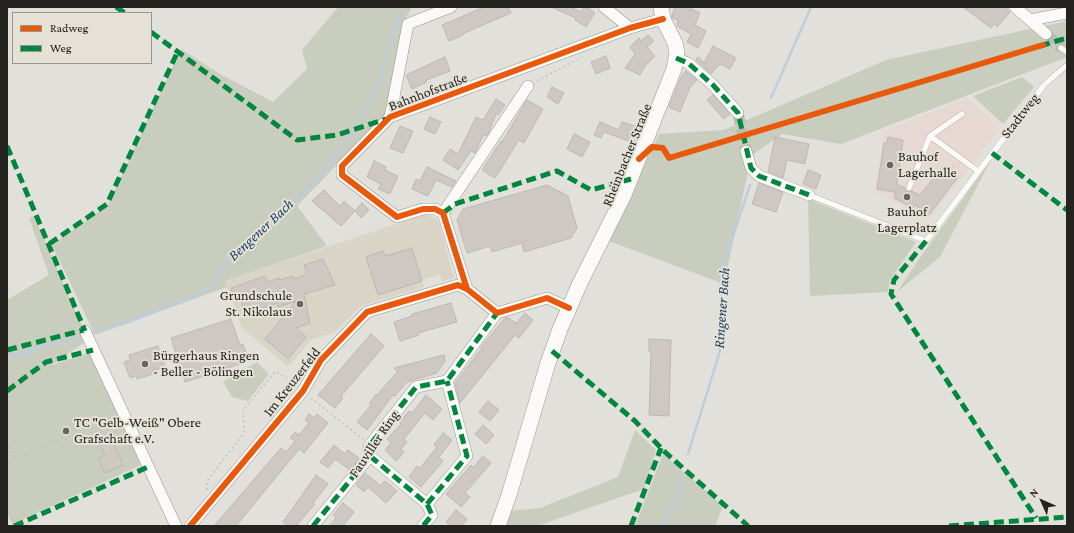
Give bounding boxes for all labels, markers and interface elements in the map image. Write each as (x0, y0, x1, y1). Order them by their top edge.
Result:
legend (12, 12, 152, 64)
text: Radweg (50, 21, 88, 35)
text: Weg (50, 41, 72, 55)
street label: Bahnhofstraße (386, 69, 470, 115)
street label: Stadtweg (997, 90, 1043, 142)
street label: Rheinbacher Straße (599, 101, 655, 209)
place label: Bauhof Lagerhalle (898, 149, 957, 182)
marker: Bauhof Lagerhalle (885, 160, 895, 170)
marker: Bauhof Lagerplatz (902, 192, 912, 202)
water label: Bengener Bach (225, 195, 297, 265)
place label: Bauhof Lagerplatz (877, 204, 937, 236)
water label: Ringener Bach (710, 267, 734, 349)
place label: Grundschule St. Nikolaus (220, 288, 292, 320)
marker: Grundschule St. Nikolaus (295, 299, 305, 309)
street label: Im Kreuzerfeld (260, 344, 324, 420)
place label: Bürgerhaus Ringen - Beller - Bölingen (153, 348, 259, 380)
marker: Bürgerhaus Ringen - Beller - Bölingen (140, 359, 150, 369)
street label: Fauviller Ring (345, 407, 403, 481)
place label: TC "Gelb-Weiß" Obere Grafschaft e.V. (74, 415, 201, 448)
marker: TC "Gelb-Weiß" Obere Grafschaft e.V. (61, 426, 71, 436)
north arrow (1022, 481, 1062, 521)
text: N (1027, 486, 1040, 499)

